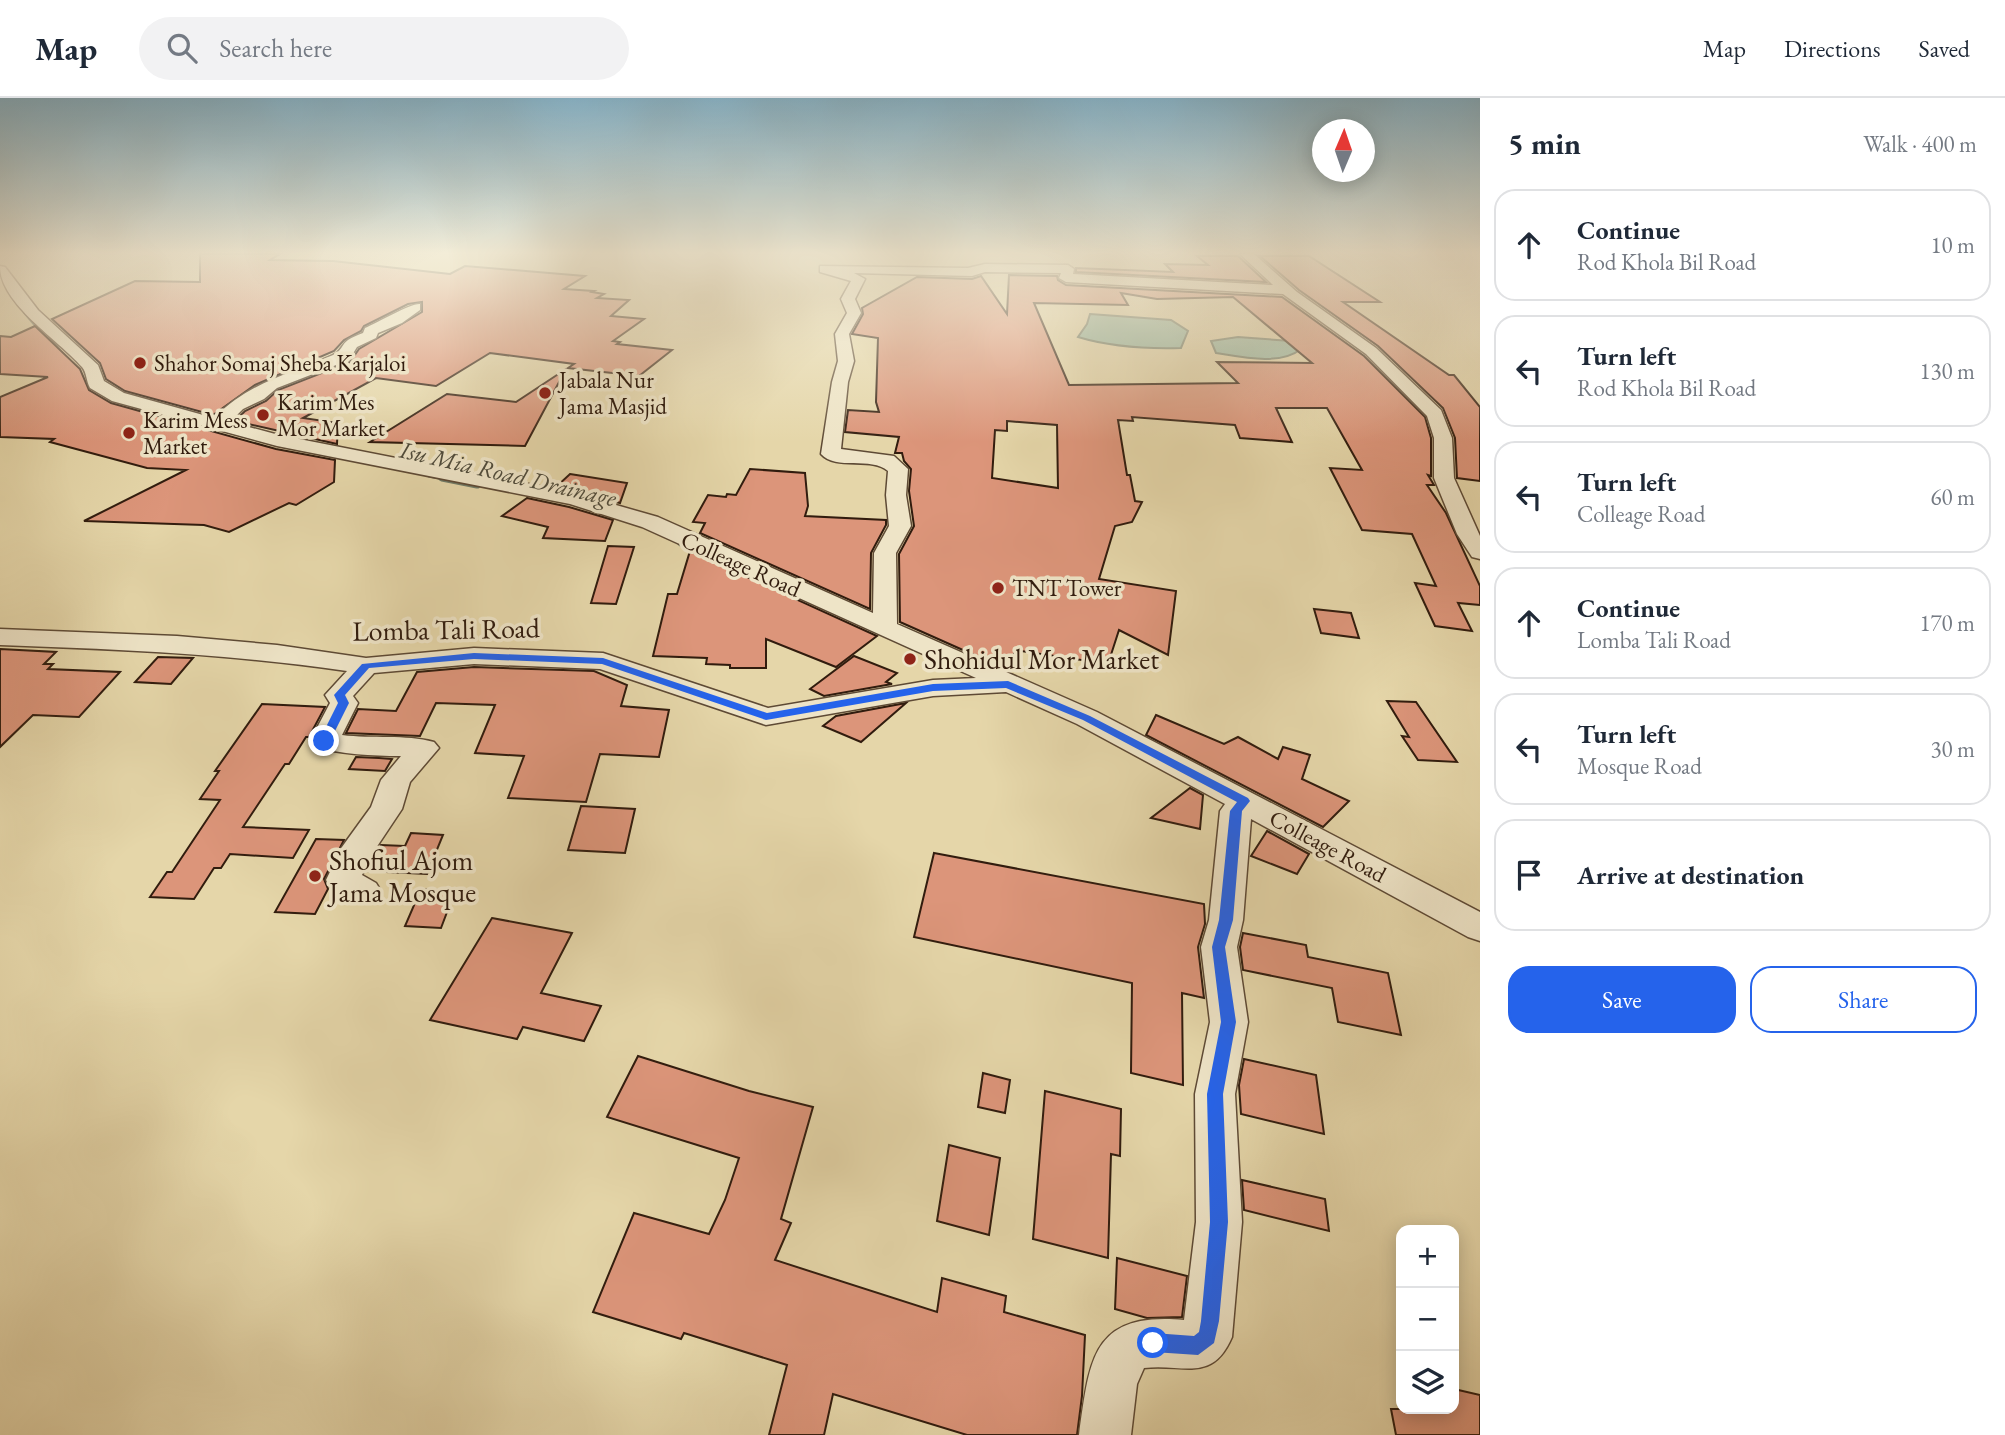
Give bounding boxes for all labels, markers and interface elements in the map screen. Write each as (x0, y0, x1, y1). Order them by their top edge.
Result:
search box (139, 17, 629, 80)
text: Map (35, 27, 97, 70)
icon: search (163, 29, 201, 67)
text: Search here (219, 31, 332, 65)
text: Map (1703, 33, 1746, 64)
text: Directions (1784, 33, 1881, 64)
text: Saved (1919, 33, 1970, 64)
north arrow (1312, 119, 1375, 182)
text: 5 min (1508, 124, 1581, 163)
text: Walk · 400 m (1863, 129, 1977, 159)
text: Continue (1577, 213, 1680, 247)
icon: ahead (1510, 226, 1548, 264)
text: 10 m (1930, 230, 1975, 260)
text: Rod Khola Bil Road (1577, 247, 1756, 277)
text: Turn left (1577, 339, 1676, 373)
place label: Shahor Somaj Sheba Karjaloi (154, 348, 406, 378)
icon: left (1510, 352, 1548, 390)
marker: Shahor Somaj Sheba Karjaloi (132, 355, 148, 371)
text: 130 m (1919, 356, 1975, 386)
place label: Jabala Nur Jama Masjid (557, 365, 667, 421)
text: Rod Khola Bil Road (1577, 373, 1756, 403)
marker: Jabala Nur Jama Masjid (537, 385, 553, 401)
place label: Karim Mes Mor Market (277, 387, 386, 443)
place label: Karim Mess Market (143, 405, 248, 461)
marker: Karim Mes Mor Market (255, 407, 271, 423)
marker: Karim Mess Market (121, 425, 137, 441)
water label: Isu Mia Road Drainage (396, 433, 620, 514)
text: Turn left (1577, 465, 1676, 499)
icon: left (1510, 478, 1548, 516)
text: 60 m (1930, 482, 1975, 512)
text: Colleage Road (1577, 499, 1705, 529)
street label: Colleage Road (676, 524, 806, 604)
place label: TNT Tower (1012, 573, 1122, 603)
marker: TNT Tower (990, 580, 1006, 596)
text: Continue (1577, 591, 1680, 625)
icon: ahead (1510, 604, 1548, 642)
text: 170 m (1919, 608, 1975, 638)
street label: Lomba Tali Road (352, 609, 541, 649)
text: Lomba Tali Road (1577, 625, 1731, 655)
place label: Shohidul Mor Market (924, 641, 1159, 677)
marker: Shohidul Mor Market (902, 651, 918, 667)
text: Turn left (1577, 717, 1676, 751)
route end (308, 725, 339, 756)
icon: left (1510, 730, 1548, 768)
text: 30 m (1930, 734, 1975, 764)
text: Mosque Road (1577, 751, 1702, 781)
street label: Colleage Road (1264, 803, 1392, 890)
place label: Shofiul Ajom Jama Mosque (327, 842, 476, 910)
icon: arrive (1510, 856, 1548, 894)
text: Arrive at destination (1577, 858, 1804, 892)
marker: Shofiul Ajom Jama Mosque (307, 868, 323, 884)
button: Save (1508, 966, 1736, 1033)
button: Share (1750, 966, 1977, 1033)
map controls (1396, 1225, 1459, 1414)
button: + (1396, 1225, 1459, 1288)
button: − (1396, 1288, 1459, 1351)
route start (1137, 1327, 1168, 1358)
button: layers (1396, 1351, 1459, 1414)

